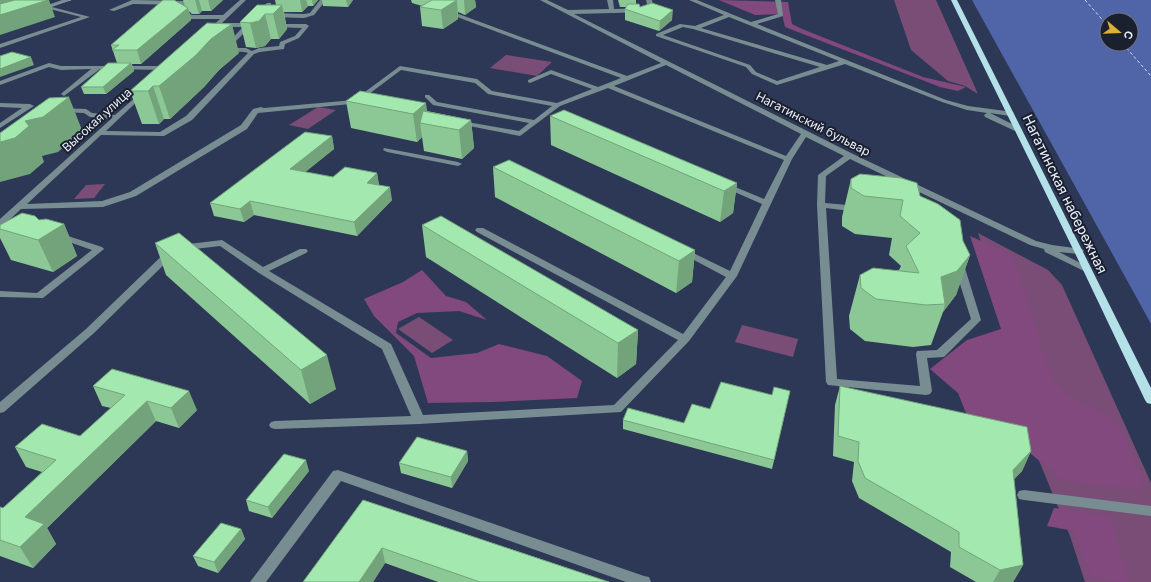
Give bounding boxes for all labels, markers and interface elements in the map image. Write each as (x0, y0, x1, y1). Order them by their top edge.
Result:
north arrow (1099, 12, 1139, 52)
text: С (1121, 29, 1136, 41)
street label: Высокая улица (59, 85, 134, 155)
street label: Нагатинский бульвар (754, 88, 873, 159)
street label: Нагатинская набережная (1019, 111, 1111, 276)

